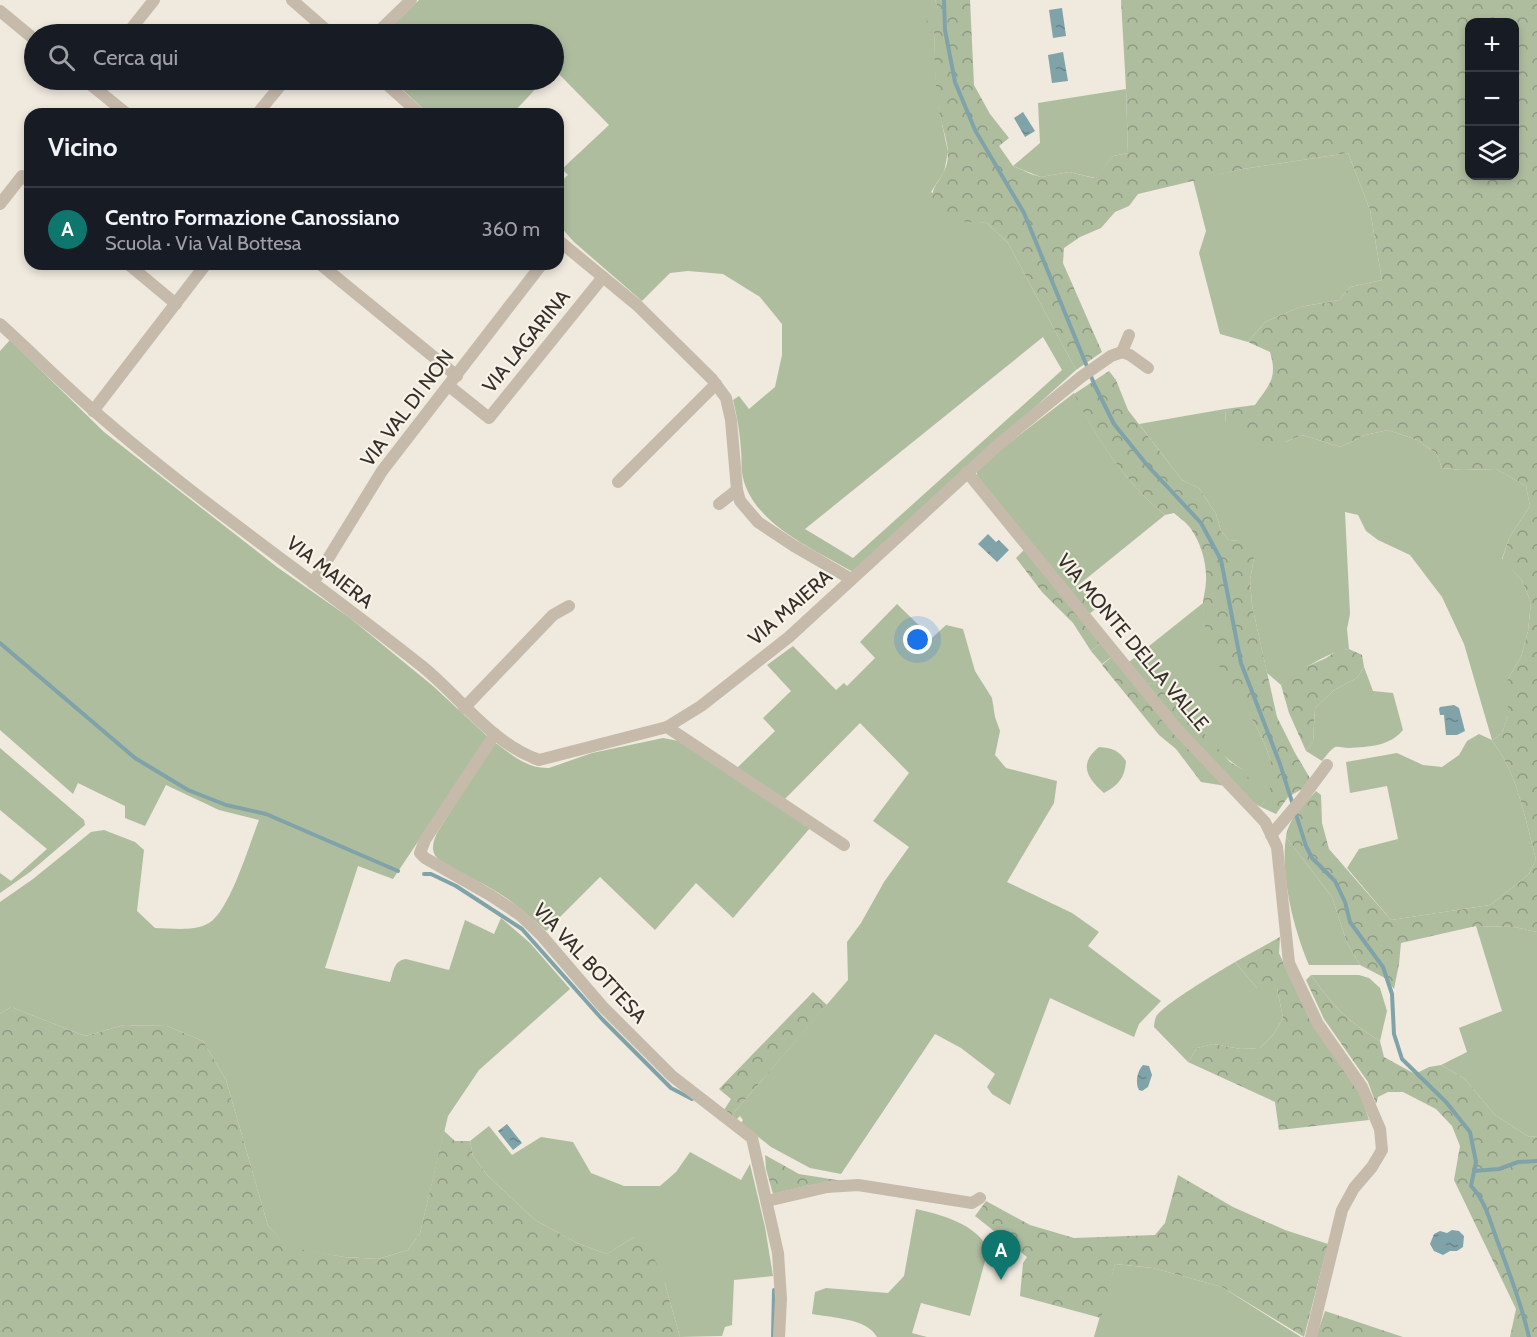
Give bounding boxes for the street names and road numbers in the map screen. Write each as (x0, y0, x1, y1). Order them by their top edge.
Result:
street label: VIA LAGARINA (477, 284, 575, 397)
street label: VIA VAL DI NON (355, 345, 459, 471)
street label: VIA MAIERA (282, 531, 379, 614)
street label: VIA MONTE DELLA VALLE (1052, 549, 1214, 735)
street label: VIA MAIERA (743, 564, 837, 650)
street label: VIA VAL BOTTESA (528, 898, 652, 1029)

